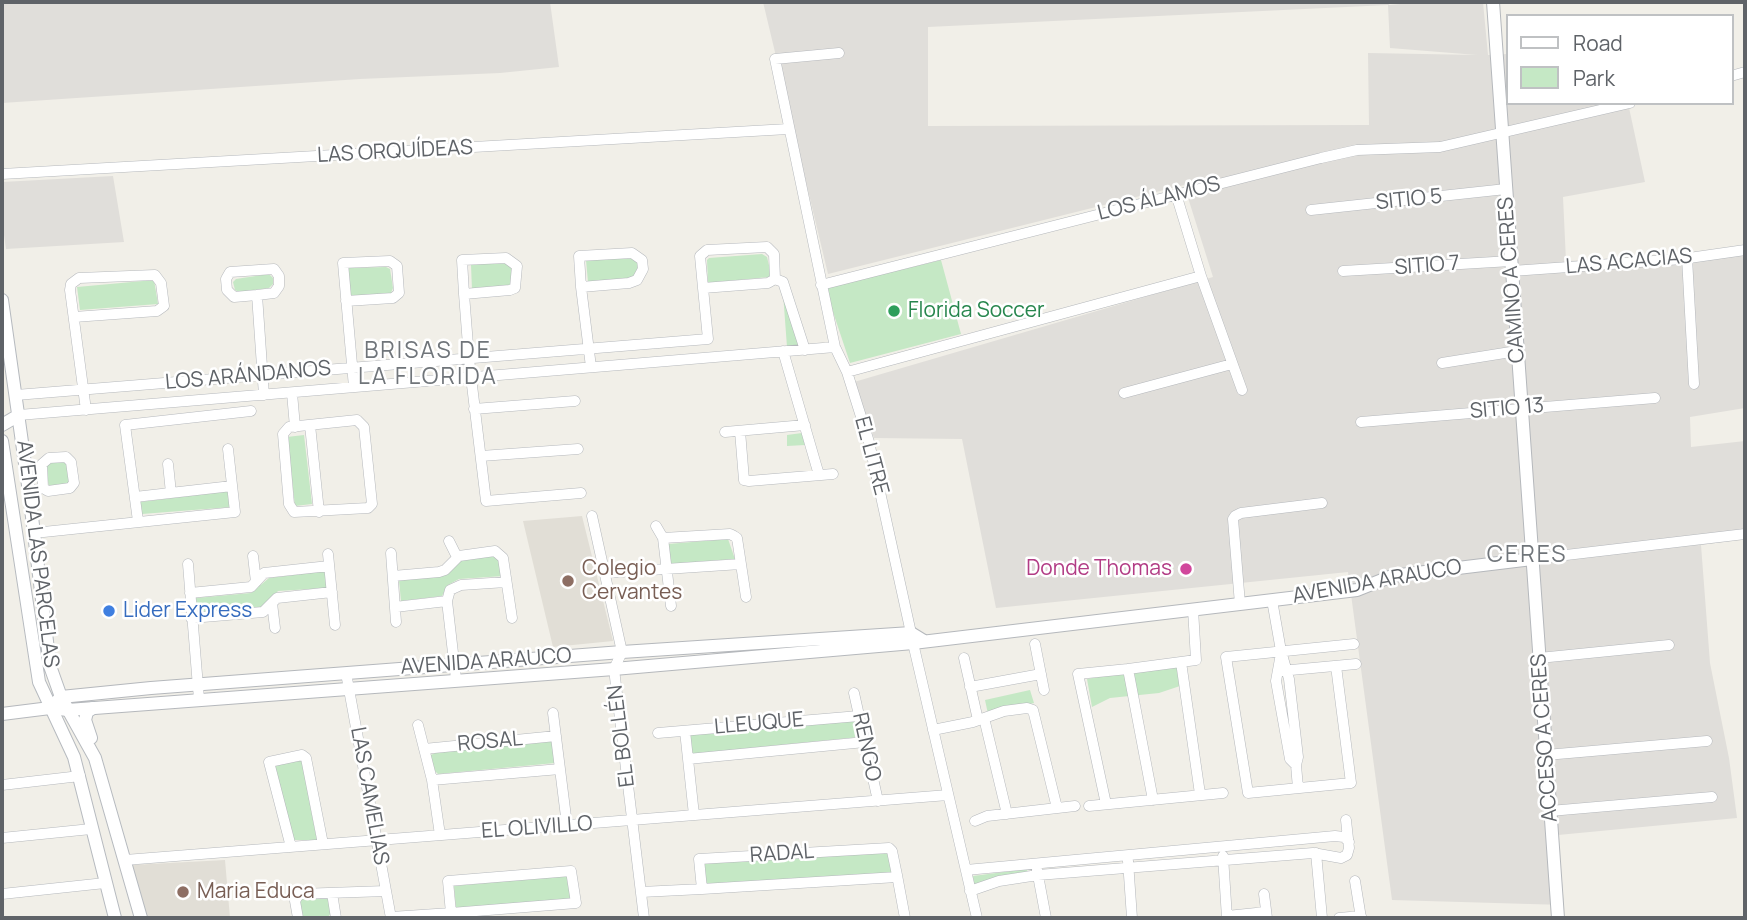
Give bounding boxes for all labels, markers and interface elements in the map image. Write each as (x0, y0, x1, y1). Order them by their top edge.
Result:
legend (1506, 14, 1733, 105)
text: Road (1573, 29, 1623, 57)
text: Park (1573, 64, 1615, 92)
street label: LAS ORQUÍDEAS (316, 135, 474, 169)
street label: LOS ÁLAMOS (1095, 172, 1223, 226)
street label: SITIO 5 (1374, 184, 1444, 216)
street label: CAMINO A CERES (1494, 196, 1530, 364)
street label: LAS ACACIAS (1565, 244, 1693, 280)
street label: SITIO 7 (1394, 251, 1460, 281)
place label: Florida Soccer (908, 298, 1045, 324)
marker: Florida Soccer (886, 303, 902, 319)
district label: BRISAS DE LA FLORIDA (359, 338, 497, 392)
street label: LOS ARÁNDANOS (164, 356, 332, 396)
street label: SITIO 13 (1469, 393, 1545, 425)
street label: EL LITRE (848, 414, 894, 498)
street label: AVENIDA LAS PARCELAS (11, 439, 63, 669)
district label: CERES (1487, 542, 1567, 570)
street label: AVENIDA ARAUCO (1290, 555, 1464, 609)
place label: Colegio Cervantes (582, 556, 682, 606)
place label: Donde Thomas (1026, 556, 1172, 582)
marker: Donde Thomas (1178, 561, 1194, 577)
marker: Colegio Cervantes (560, 573, 576, 589)
place label: Lider Express (123, 598, 252, 624)
marker: Lider Express (101, 603, 117, 619)
street label: AVENIDA ARAUCO (400, 643, 572, 681)
street label: ACCESO A CERES (1527, 653, 1563, 823)
street label: EL BOLLÉN (603, 683, 641, 789)
street label: LLEUQUE (713, 708, 805, 740)
street label: RENGO (846, 710, 886, 784)
street label: LAS CAMELIAS (344, 725, 394, 867)
street label: ROSAL (456, 727, 524, 757)
street label: EL OLIVILLO (481, 812, 593, 844)
street label: RADAL (749, 839, 815, 869)
place label: Maria Educa (197, 879, 315, 905)
marker: Maria Educa (175, 884, 191, 900)

